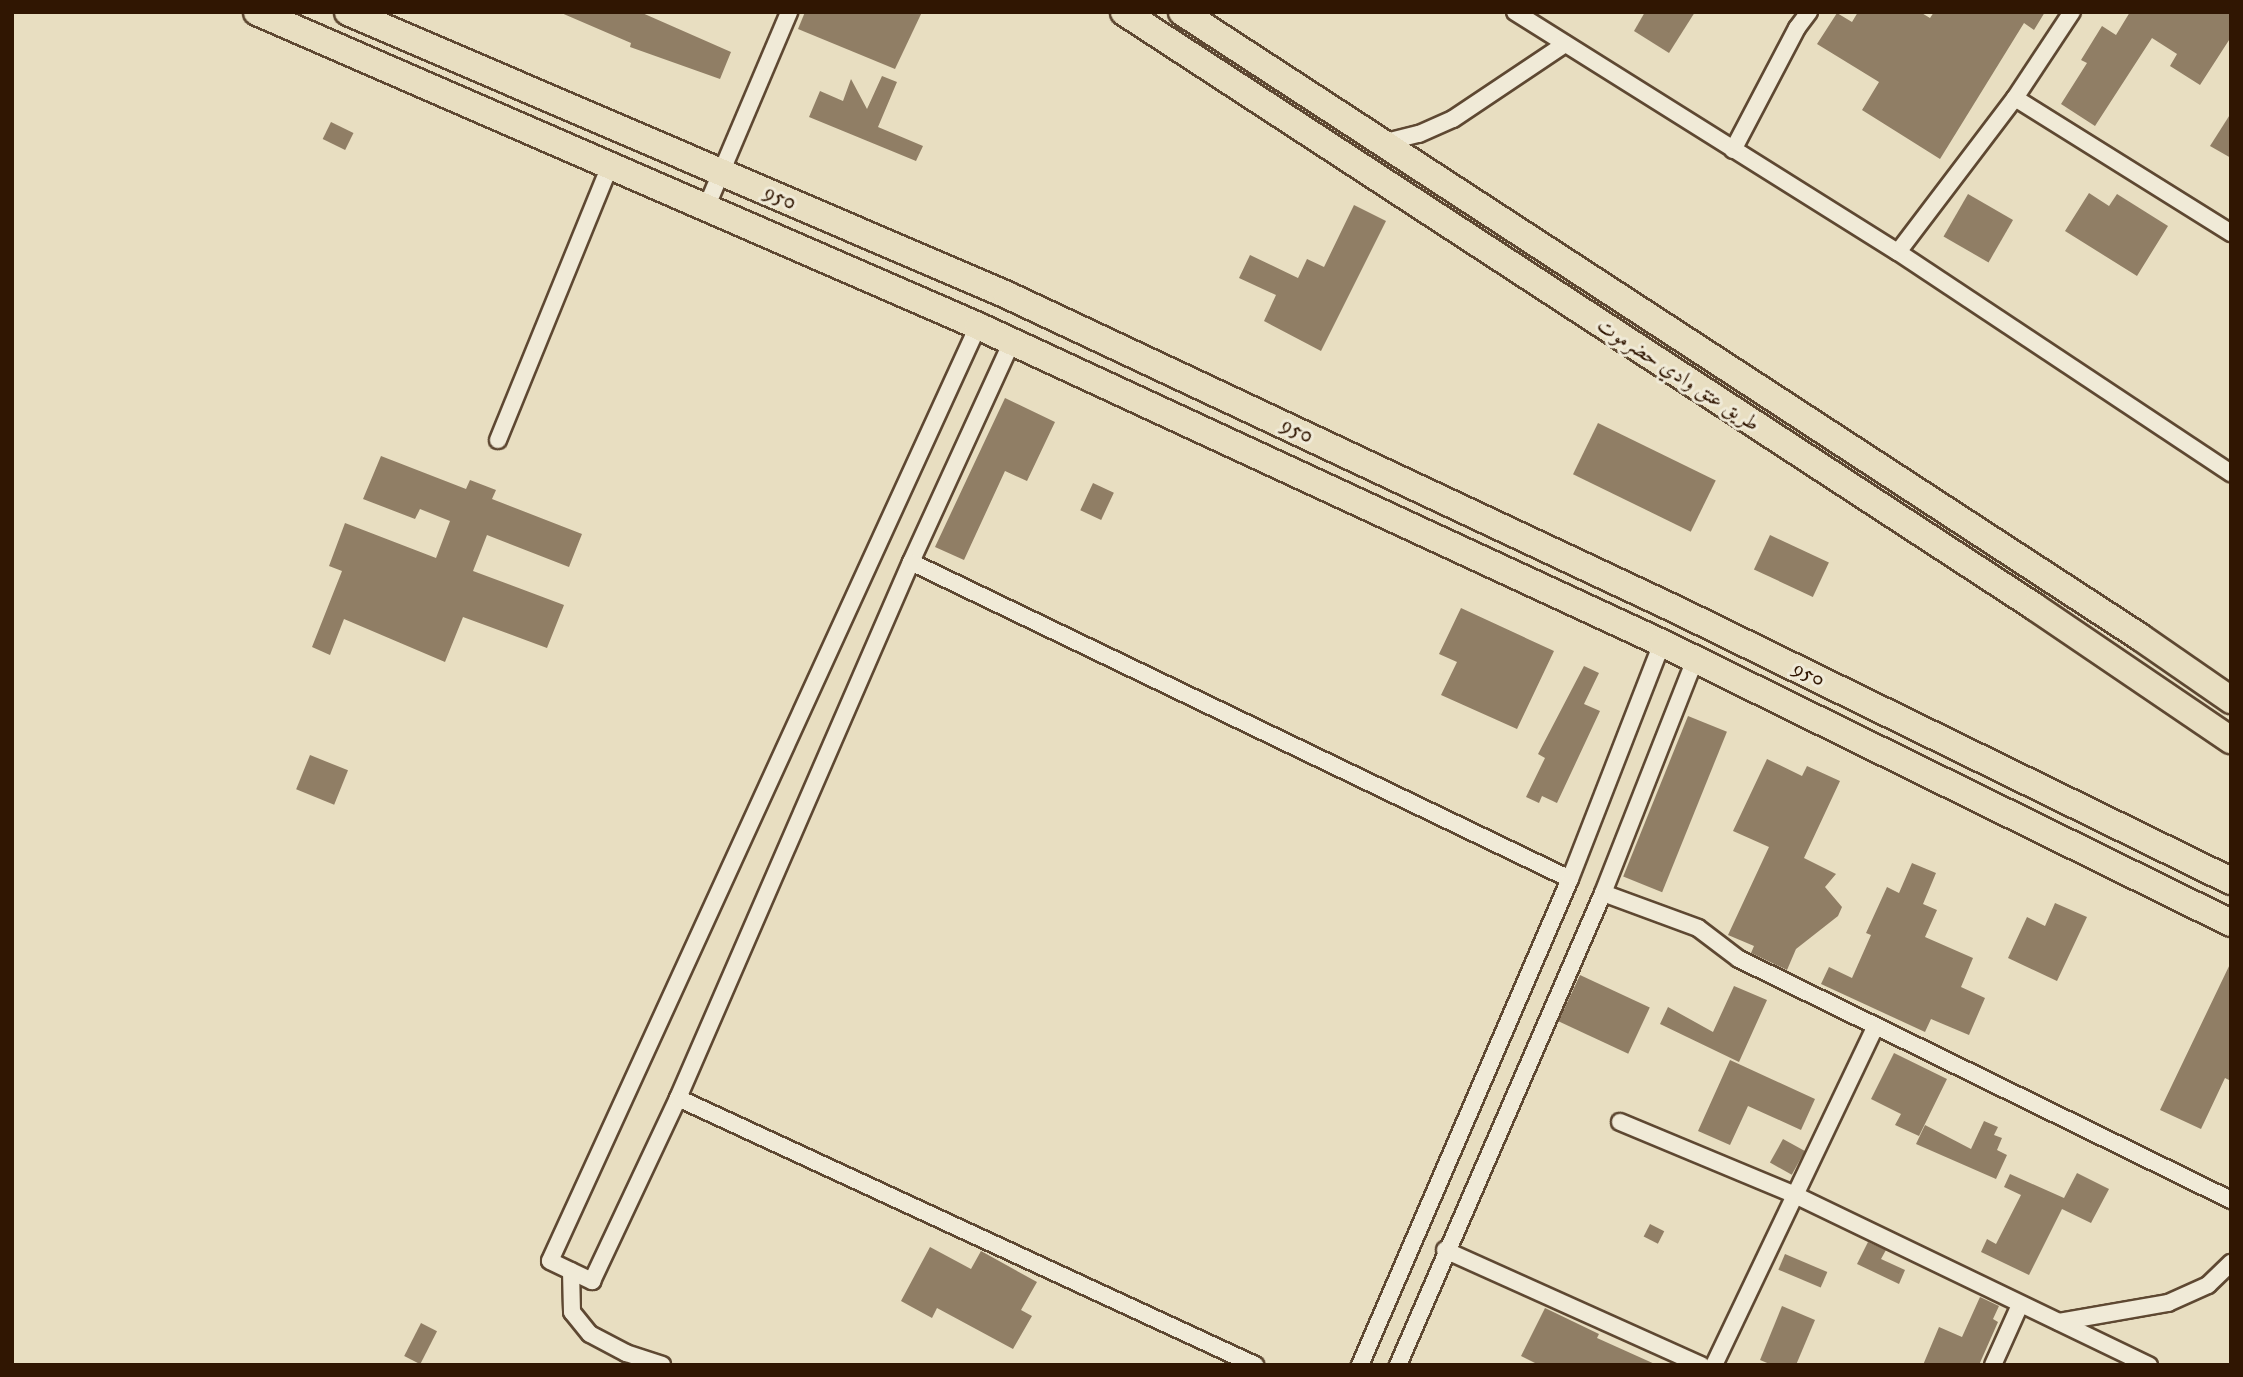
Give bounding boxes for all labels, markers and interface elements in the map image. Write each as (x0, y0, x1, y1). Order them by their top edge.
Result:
street label: 950 (760, 180, 800, 216)
street label: طريق عتق وادي حضرموت (1592, 313, 1764, 437)
street label: 950 (1277, 413, 1317, 449)
street label: 950 (1789, 656, 1829, 692)

